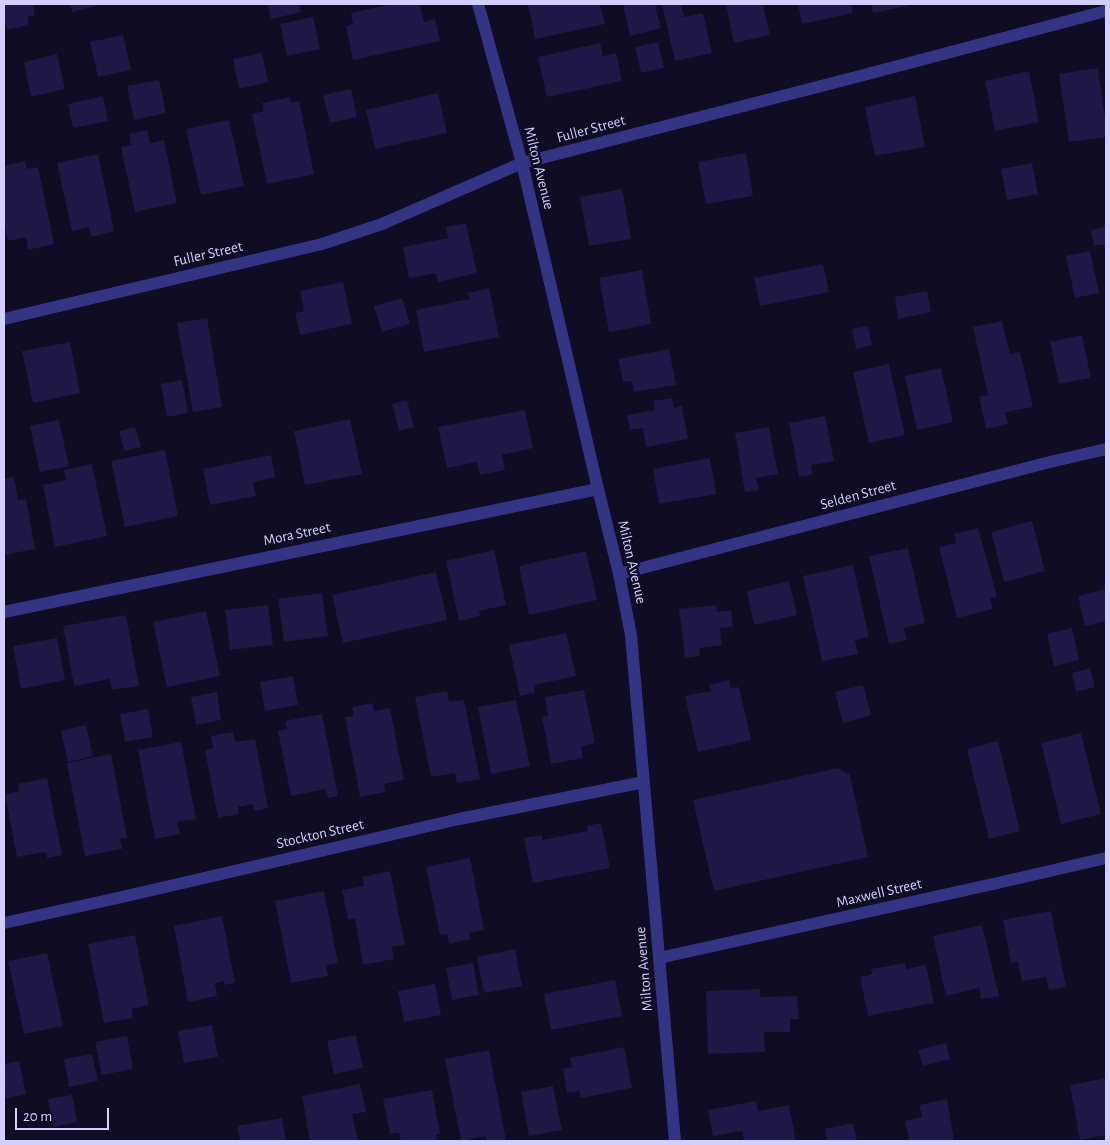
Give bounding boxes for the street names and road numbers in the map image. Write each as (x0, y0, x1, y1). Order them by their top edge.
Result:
street label: Fuller Street (555, 111, 627, 147)
street label: Milton Avenue (520, 125, 558, 211)
street label: Fuller Street (172, 237, 244, 271)
street label: Selden Street (818, 476, 898, 514)
street label: Mora Street (262, 518, 332, 550)
street label: Milton Avenue (614, 519, 650, 605)
street label: Stockton Street (275, 815, 365, 853)
street label: Maxwell Street (835, 874, 923, 912)
street label: Milton Avenue (631, 926, 657, 1012)

